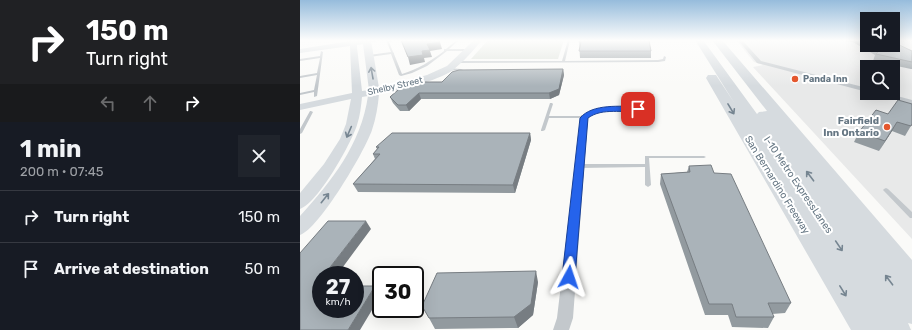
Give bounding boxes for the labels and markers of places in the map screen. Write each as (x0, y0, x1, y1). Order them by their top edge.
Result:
marker: Panda Inn (790, 74, 800, 84)
place label: Panda Inn (803, 74, 848, 84)
pin (621, 92, 655, 126)
place label: Fairfield Inn Ontario (823, 115, 879, 139)
marker: Fairfield Inn Ontario (882, 122, 892, 132)

